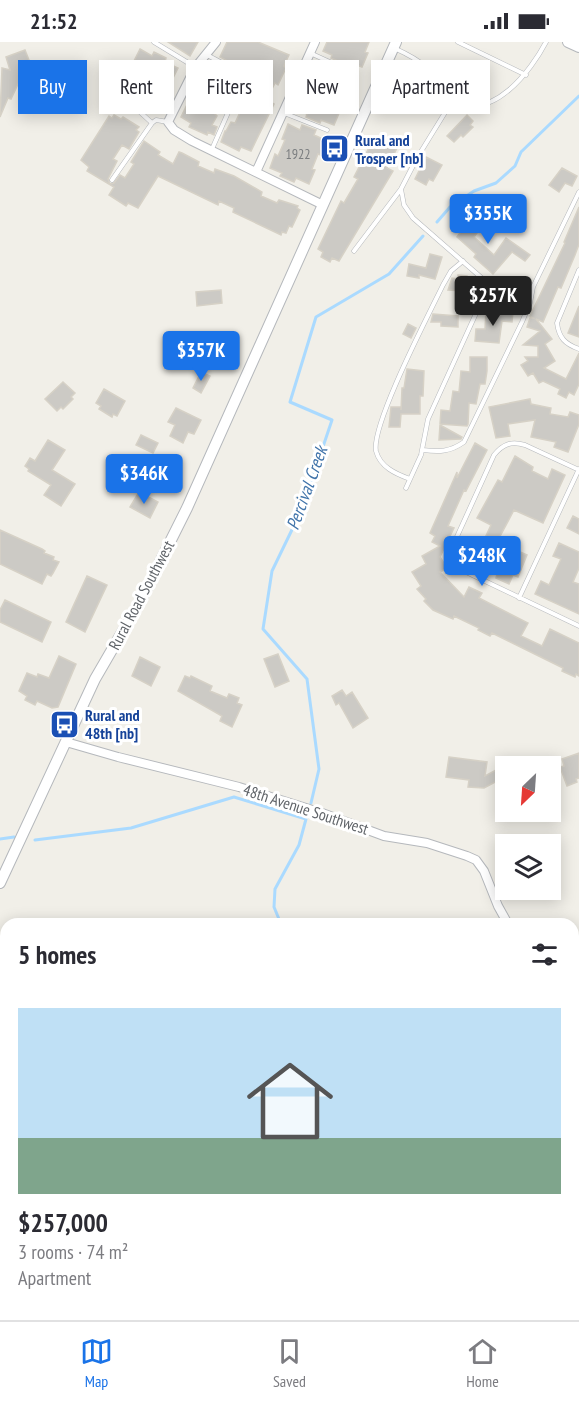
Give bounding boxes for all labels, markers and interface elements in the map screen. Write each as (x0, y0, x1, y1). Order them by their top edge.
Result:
text: 21:52 (30, 7, 78, 35)
chip: Buy (18, 60, 87, 114)
chip: Rent (99, 60, 174, 114)
chip: Filters (186, 60, 273, 114)
chip: New (285, 60, 359, 114)
chip: Apartment (371, 60, 490, 114)
place label: Rural and Trosper [nb] (355, 130, 423, 168)
bus stop icon: Rural and Trosper [nb] (318, 133, 350, 165)
house number: 1922 (285, 145, 311, 163)
pin: $355K (446, 194, 530, 245)
text: $355K (464, 200, 512, 226)
pin: $257K (451, 276, 535, 327)
text: $257K (469, 282, 517, 308)
pin: $357K (159, 331, 243, 382)
text: $357K (177, 337, 225, 363)
water label: Percival Creek (281, 441, 333, 533)
pin: $346K (102, 454, 186, 505)
text: $346K (120, 460, 168, 486)
street label: Rural Road Southwest (104, 536, 179, 653)
pin: $248K (440, 536, 524, 587)
text: $248K (458, 542, 506, 568)
place label: Rural and 48th [nb] (85, 705, 140, 743)
bus stop icon: Rural and 48th [nb] (48, 708, 80, 740)
north arrow (495, 756, 561, 822)
map controls (495, 756, 561, 900)
street label: 48th Avenue Southwest (241, 779, 372, 839)
button: layers (495, 834, 561, 900)
text: 5 homes (18, 938, 96, 971)
icon: filters (528, 938, 561, 971)
icon: home (236, 1047, 344, 1155)
text: $257,000 (18, 1206, 108, 1239)
text: 3 rooms · 74 m² (18, 1239, 128, 1265)
text: Apartment (18, 1265, 91, 1291)
tab: Map (80, 1335, 113, 1391)
tab: Saved (273, 1335, 306, 1391)
tab: Home (466, 1335, 499, 1391)

